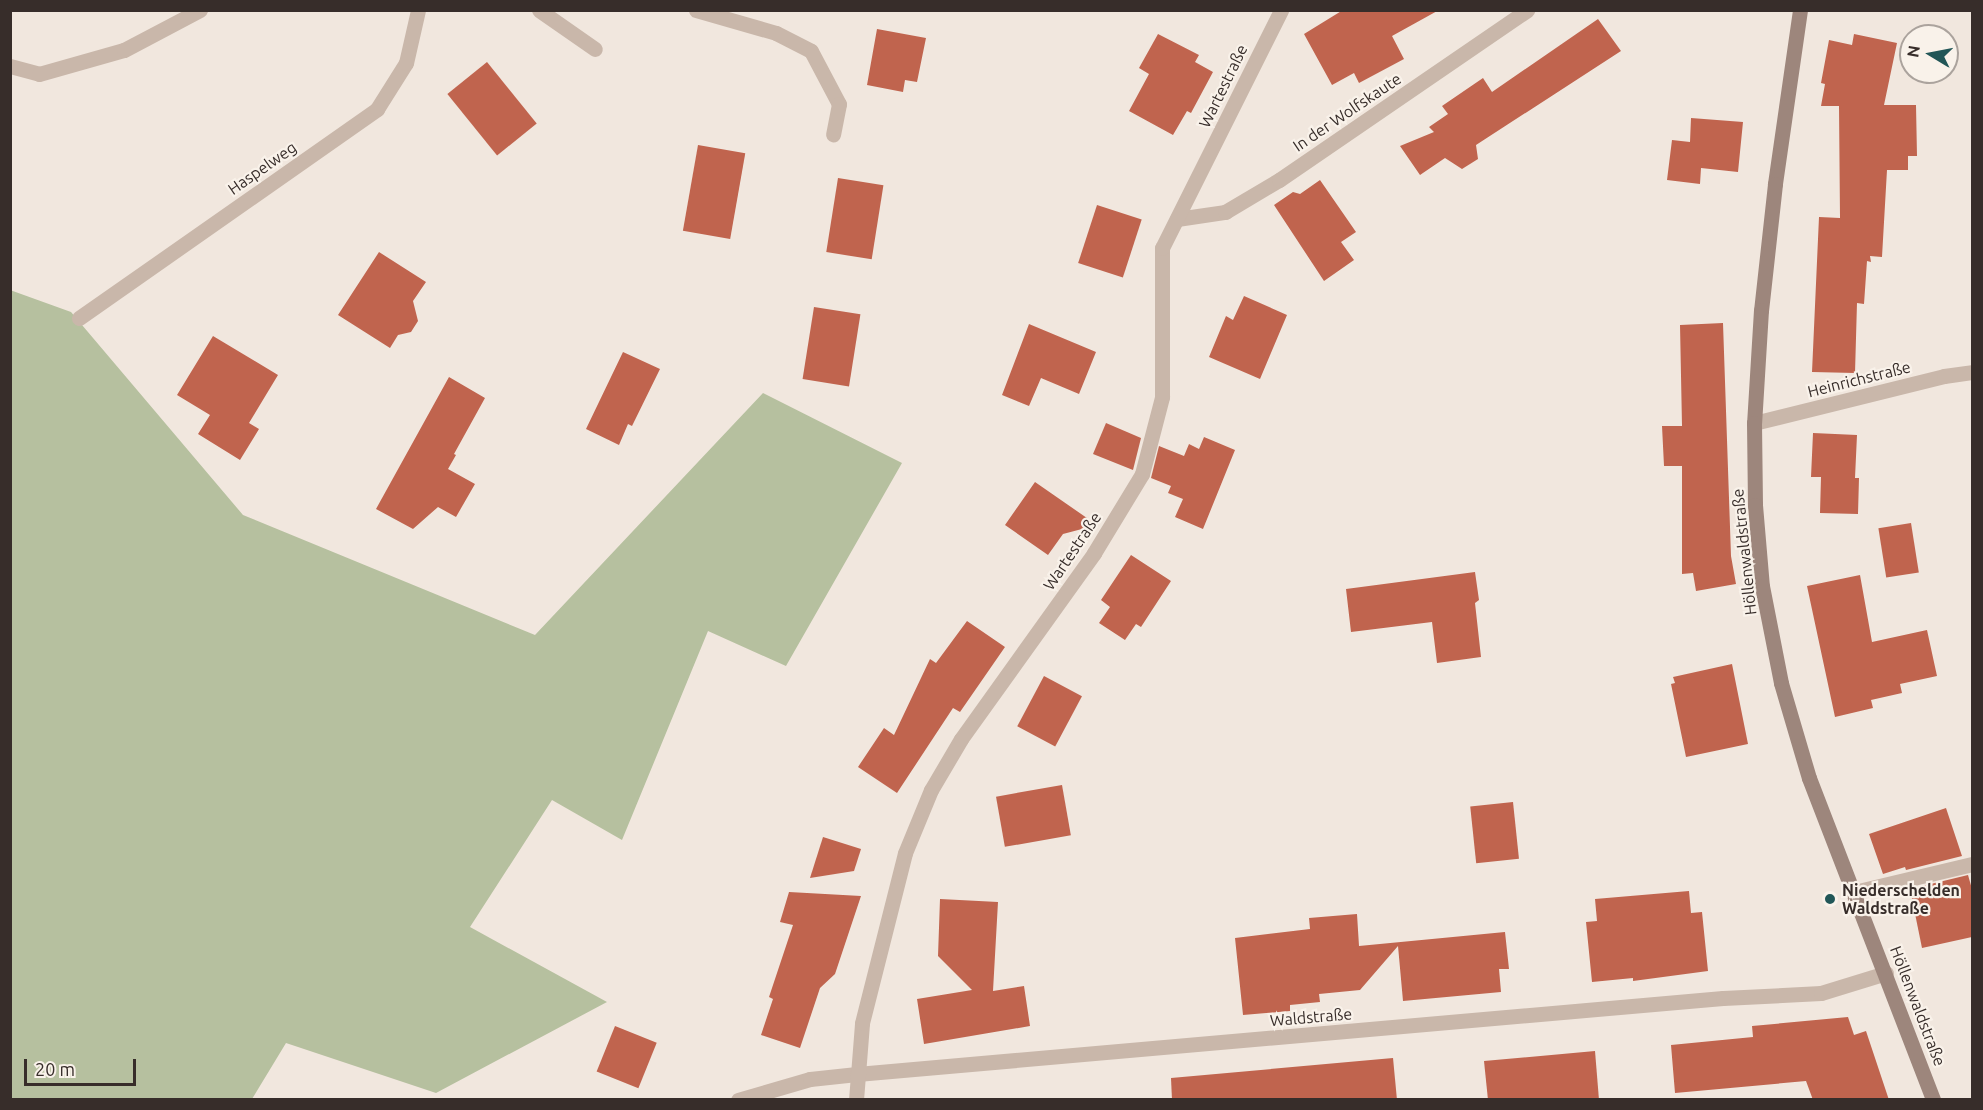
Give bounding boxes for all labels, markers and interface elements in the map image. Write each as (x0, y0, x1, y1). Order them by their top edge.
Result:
north arrow (1899, 24, 1959, 84)
street label: Wartestraße (1195, 41, 1251, 131)
text: N (1903, 44, 1923, 59)
street label: In der Wolfskaute (1289, 69, 1405, 155)
street label: Haspelweg (224, 137, 300, 199)
street label: Heinrichstraße (1805, 357, 1913, 401)
street label: Höllenwaldstraße (1728, 488, 1760, 616)
street label: Wartestraße (1039, 508, 1105, 594)
place label: Niederschelden Waldstraße (1842, 880, 1960, 918)
marker: Niederschelden Waldstraße (1823, 892, 1837, 906)
street label: Höllenwaldstraße (1886, 943, 1950, 1069)
street label: Waldstraße (1269, 1004, 1353, 1030)
scale bar (27, 1047, 140, 1085)
text: 20 m (35, 1059, 75, 1079)

